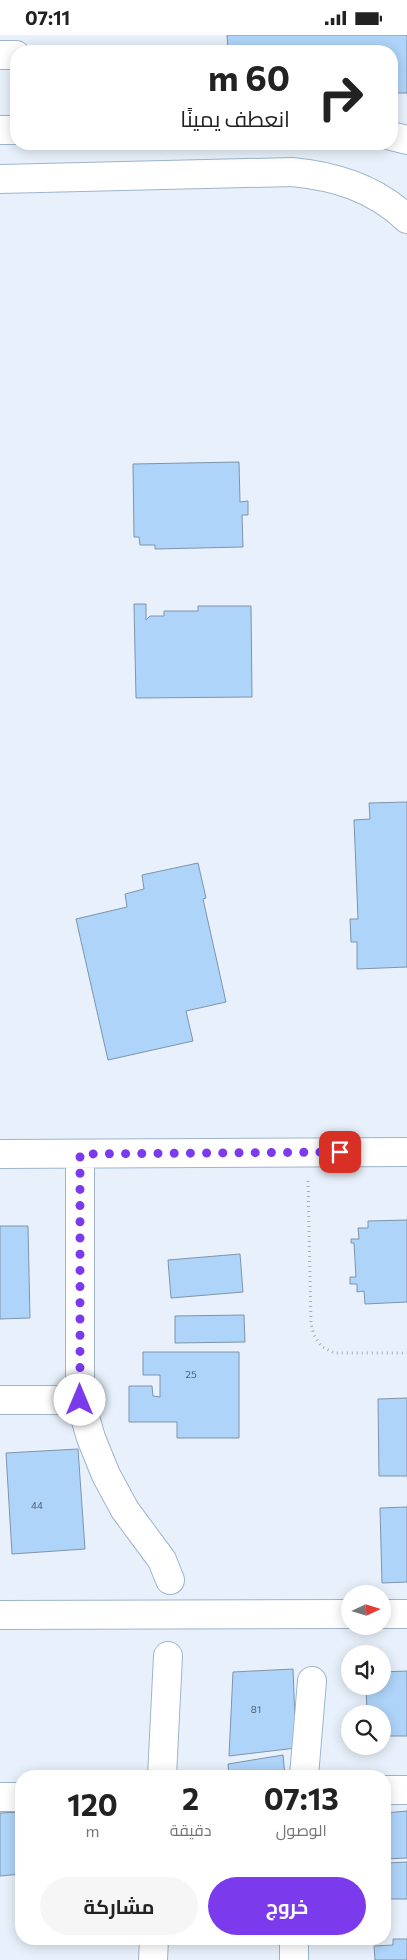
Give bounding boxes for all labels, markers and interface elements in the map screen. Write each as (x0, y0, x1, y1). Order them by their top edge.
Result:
text: 07:11 (25, 6, 70, 29)
text: 60 m (208, 55, 290, 98)
icon: right (308, 65, 373, 130)
text: انعطف يمينًا (180, 105, 290, 132)
pin (319, 1131, 361, 1173)
icon: arrive (326, 1138, 354, 1166)
house number: 25 (185, 1368, 197, 1380)
position arrow (53, 1373, 105, 1425)
house number: 44 (31, 1499, 43, 1511)
north arrow (341, 1585, 391, 1635)
map controls (341, 1585, 391, 1755)
button: sound (341, 1645, 391, 1695)
house number: 81 (251, 1703, 261, 1715)
button: search (341, 1705, 391, 1755)
text: 2 (182, 1779, 199, 1816)
text: 07:13 (264, 1779, 339, 1816)
text: 120 (67, 1785, 118, 1822)
text: دقيقة (170, 1820, 211, 1839)
text: الوصول (276, 1820, 327, 1839)
text: m (85, 1821, 99, 1840)
button: مشاركة (40, 1877, 198, 1935)
button: خروج (208, 1877, 366, 1935)

